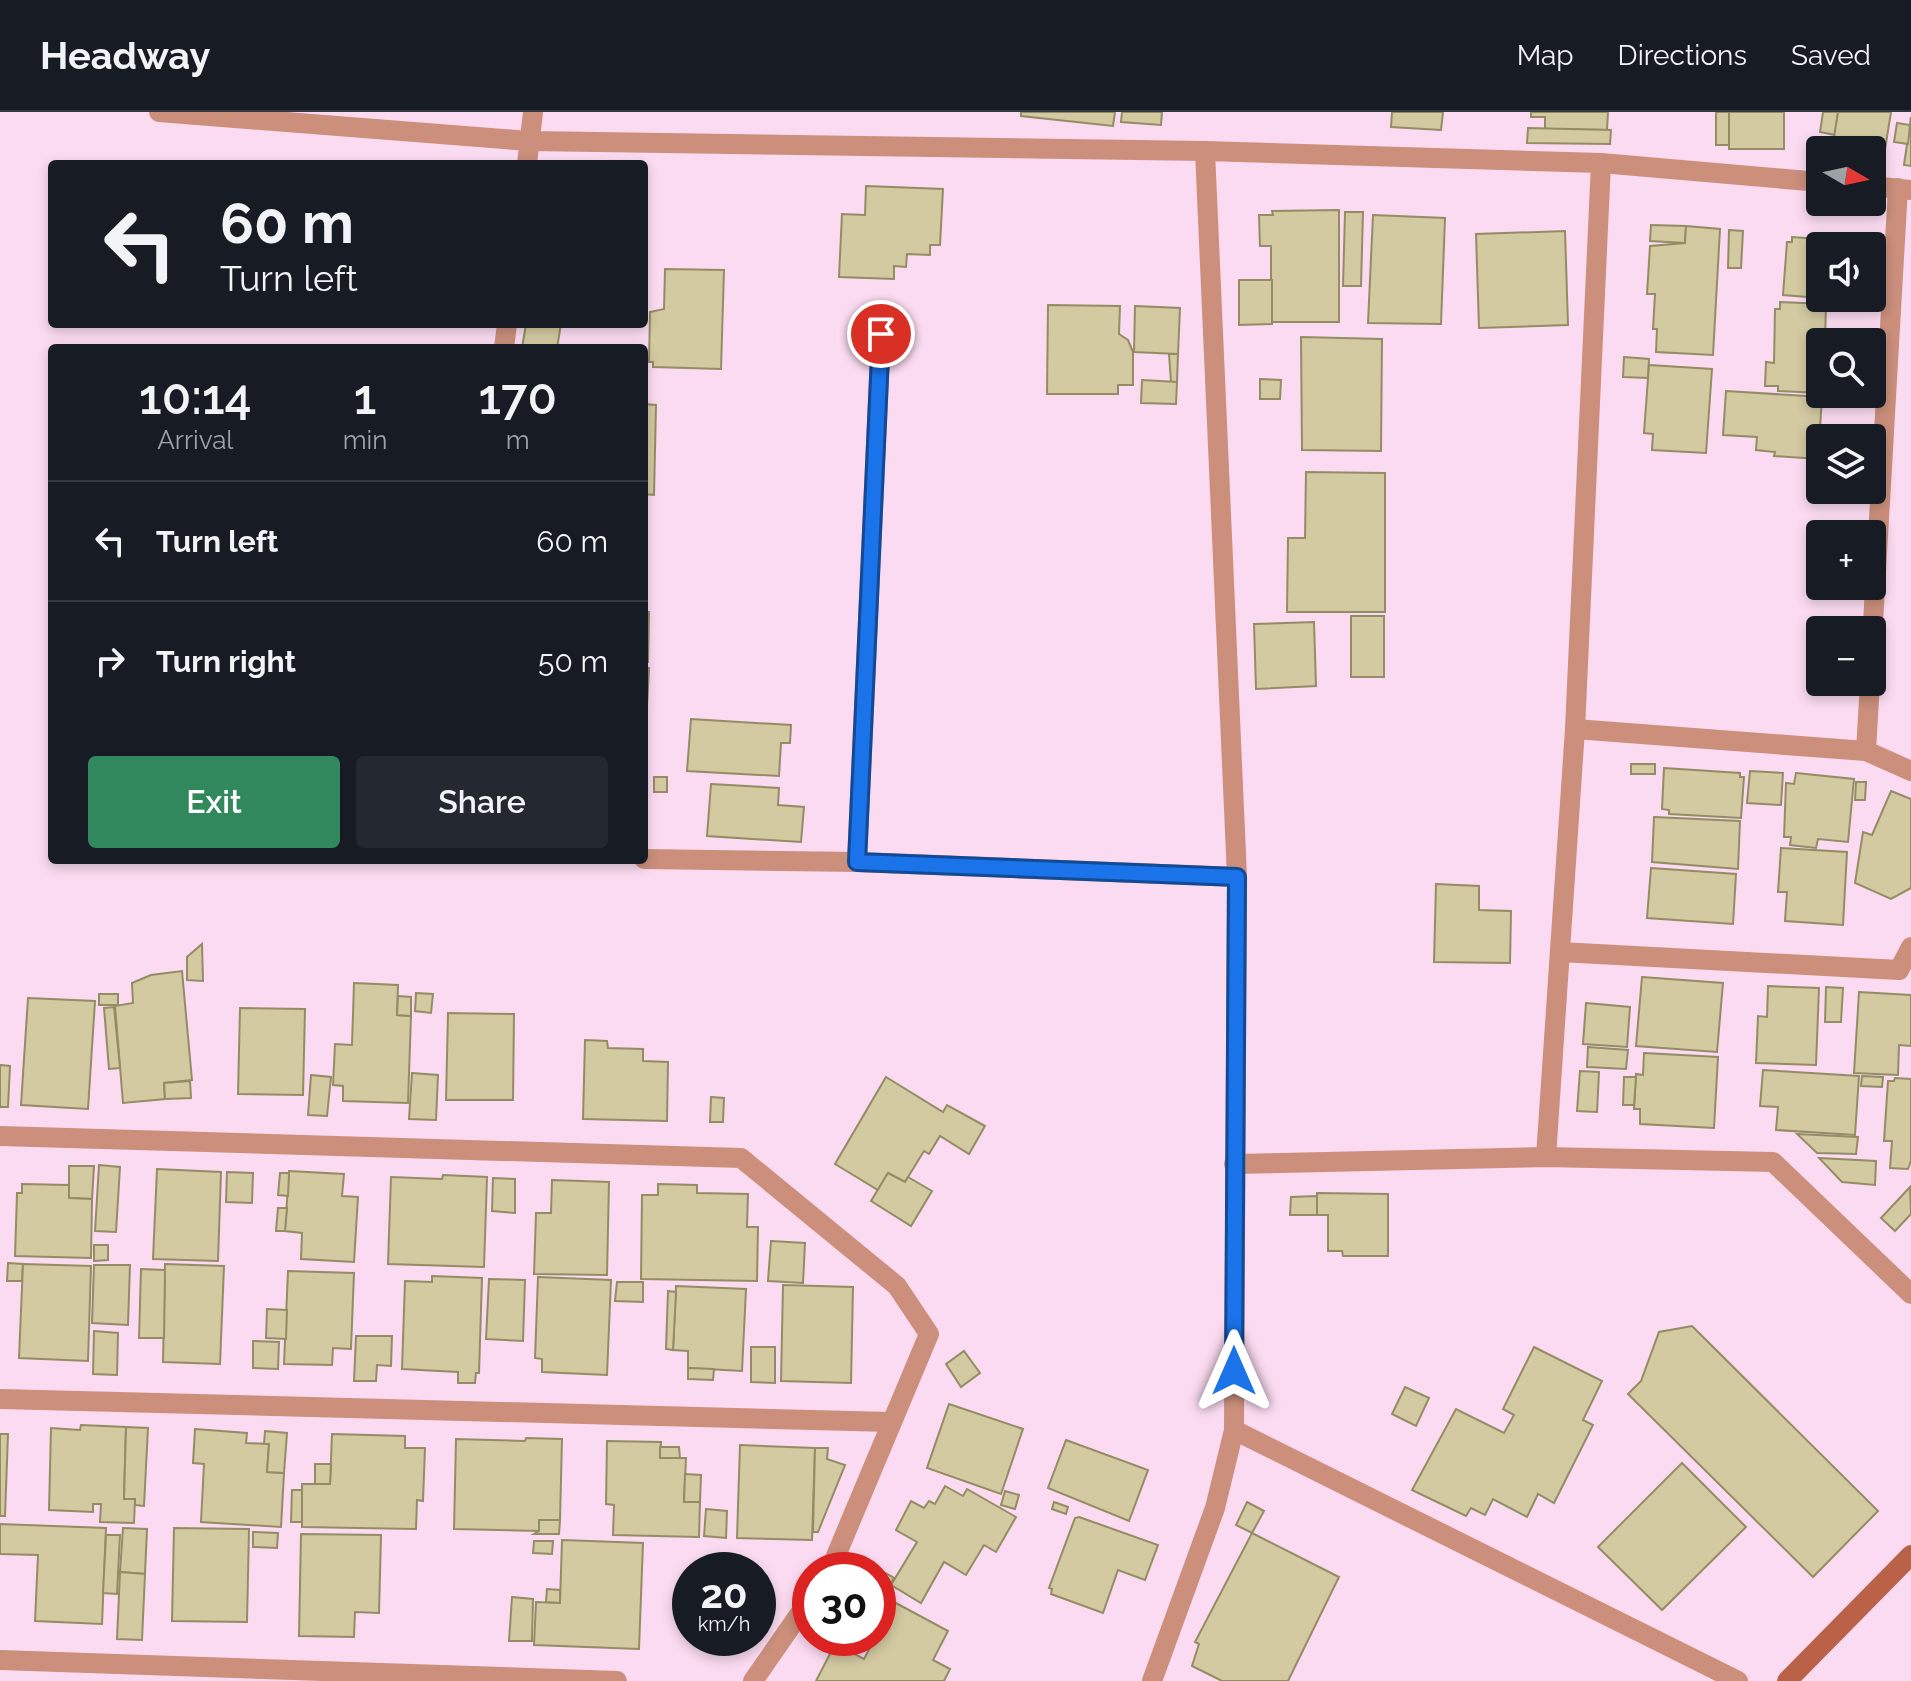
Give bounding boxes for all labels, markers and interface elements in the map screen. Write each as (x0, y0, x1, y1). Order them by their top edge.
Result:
text: Headway (40, 33, 210, 78)
text: Map (1517, 39, 1574, 72)
text: Directions (1618, 39, 1747, 72)
text: Saved (1791, 39, 1871, 72)
north arrow (1806, 136, 1886, 216)
map controls (1806, 136, 1886, 696)
text: 60 m (220, 190, 354, 256)
icon: left (88, 192, 192, 296)
button: sound (1806, 232, 1886, 312)
text: Turn left (220, 257, 358, 299)
pin (847, 300, 915, 368)
icon: arrive (859, 312, 903, 356)
button: search (1806, 328, 1886, 408)
text: 10:14 (139, 369, 252, 425)
text: 1 (354, 369, 376, 425)
text: 170 (478, 369, 557, 425)
button: layers (1806, 424, 1886, 504)
text: Arrival (157, 425, 233, 455)
text: min (343, 425, 387, 455)
text: m (506, 425, 530, 455)
icon: left (88, 519, 132, 563)
button: + (1806, 520, 1886, 600)
text: Turn left (156, 524, 278, 559)
text: 60 m (536, 524, 608, 559)
button: − (1806, 616, 1886, 696)
icon: right (88, 639, 132, 683)
text: Turn right (156, 644, 296, 679)
text: 50 m (538, 644, 608, 679)
button: Exit (88, 756, 340, 848)
button: Share (356, 756, 608, 848)
position arrow (1192, 1329, 1276, 1413)
speed limit sign: 30 (792, 1552, 896, 1656)
text: 20 (700, 1570, 748, 1617)
text: km/h (698, 1612, 750, 1636)

